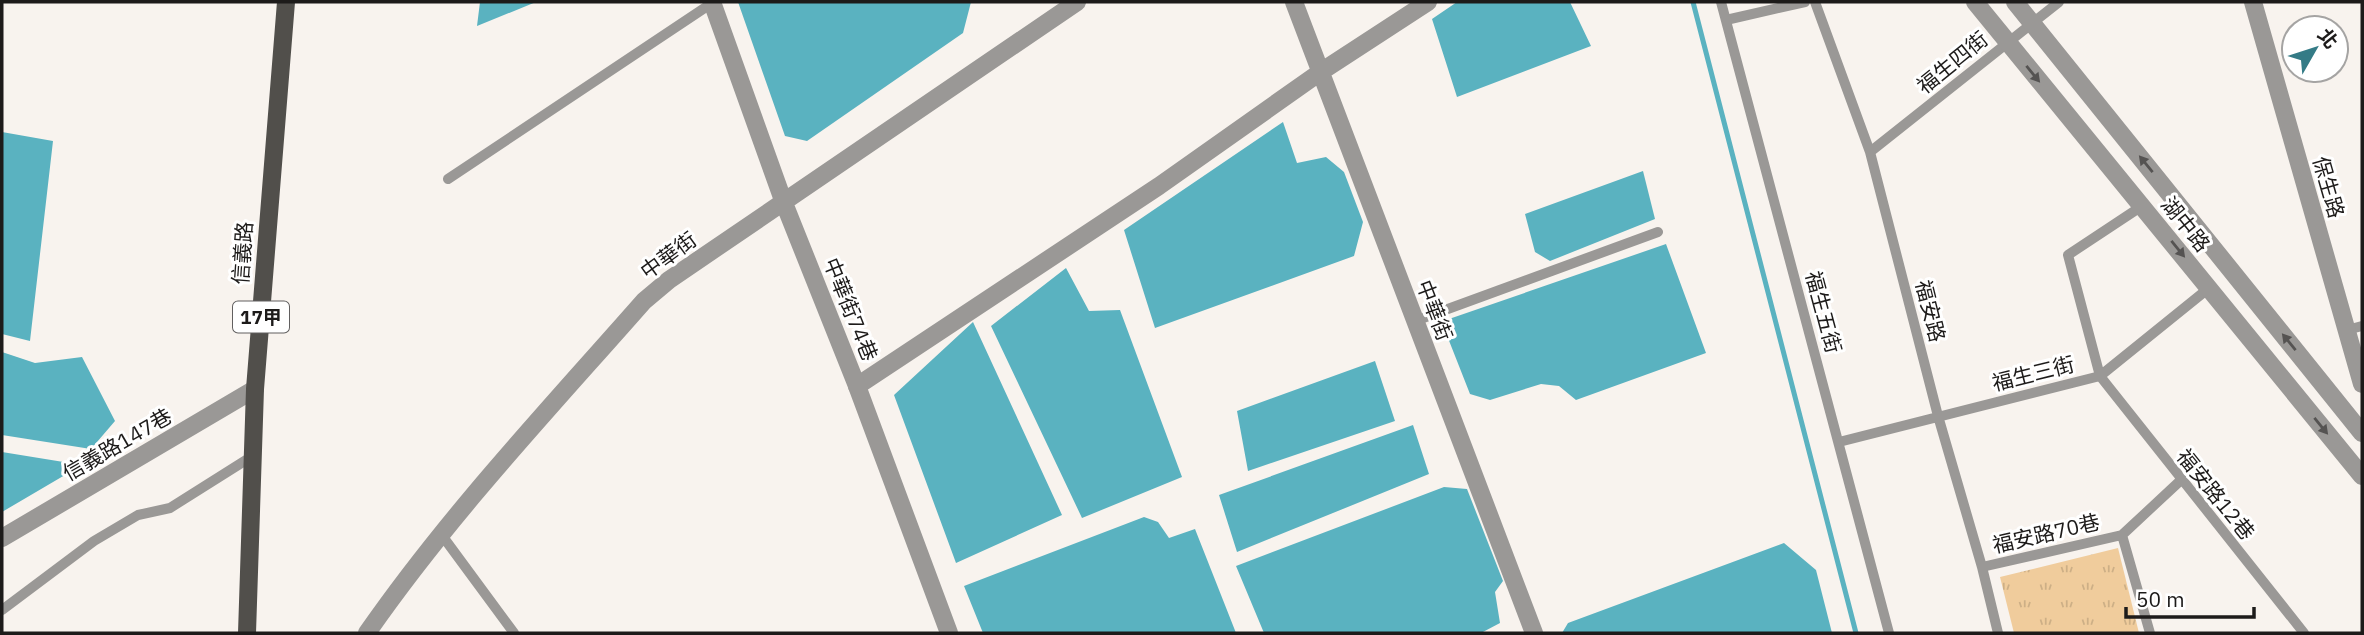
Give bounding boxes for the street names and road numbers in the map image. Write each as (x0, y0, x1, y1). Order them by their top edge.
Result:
street label: 福生四街 (1911, 25, 1993, 99)
street label: 保生路 (2307, 153, 2351, 221)
street label: 湖中路 (2155, 191, 2217, 257)
street label: 信義路 (226, 221, 258, 285)
street label: 中華街 (634, 225, 702, 285)
street label: 中華街74巷 (818, 253, 884, 365)
street label: 福生五街 (1800, 268, 1848, 356)
street label: 中華街 (1411, 276, 1459, 344)
street label: 福安路 (1910, 277, 1952, 345)
road number: 17甲 (233, 302, 289, 332)
street label: 福生三街 (1989, 349, 2077, 397)
street label: 信義路147巷 (57, 401, 177, 487)
street label: 福安路12巷 (2171, 443, 2261, 545)
street label: 福安路70巷 (1990, 507, 2102, 559)

